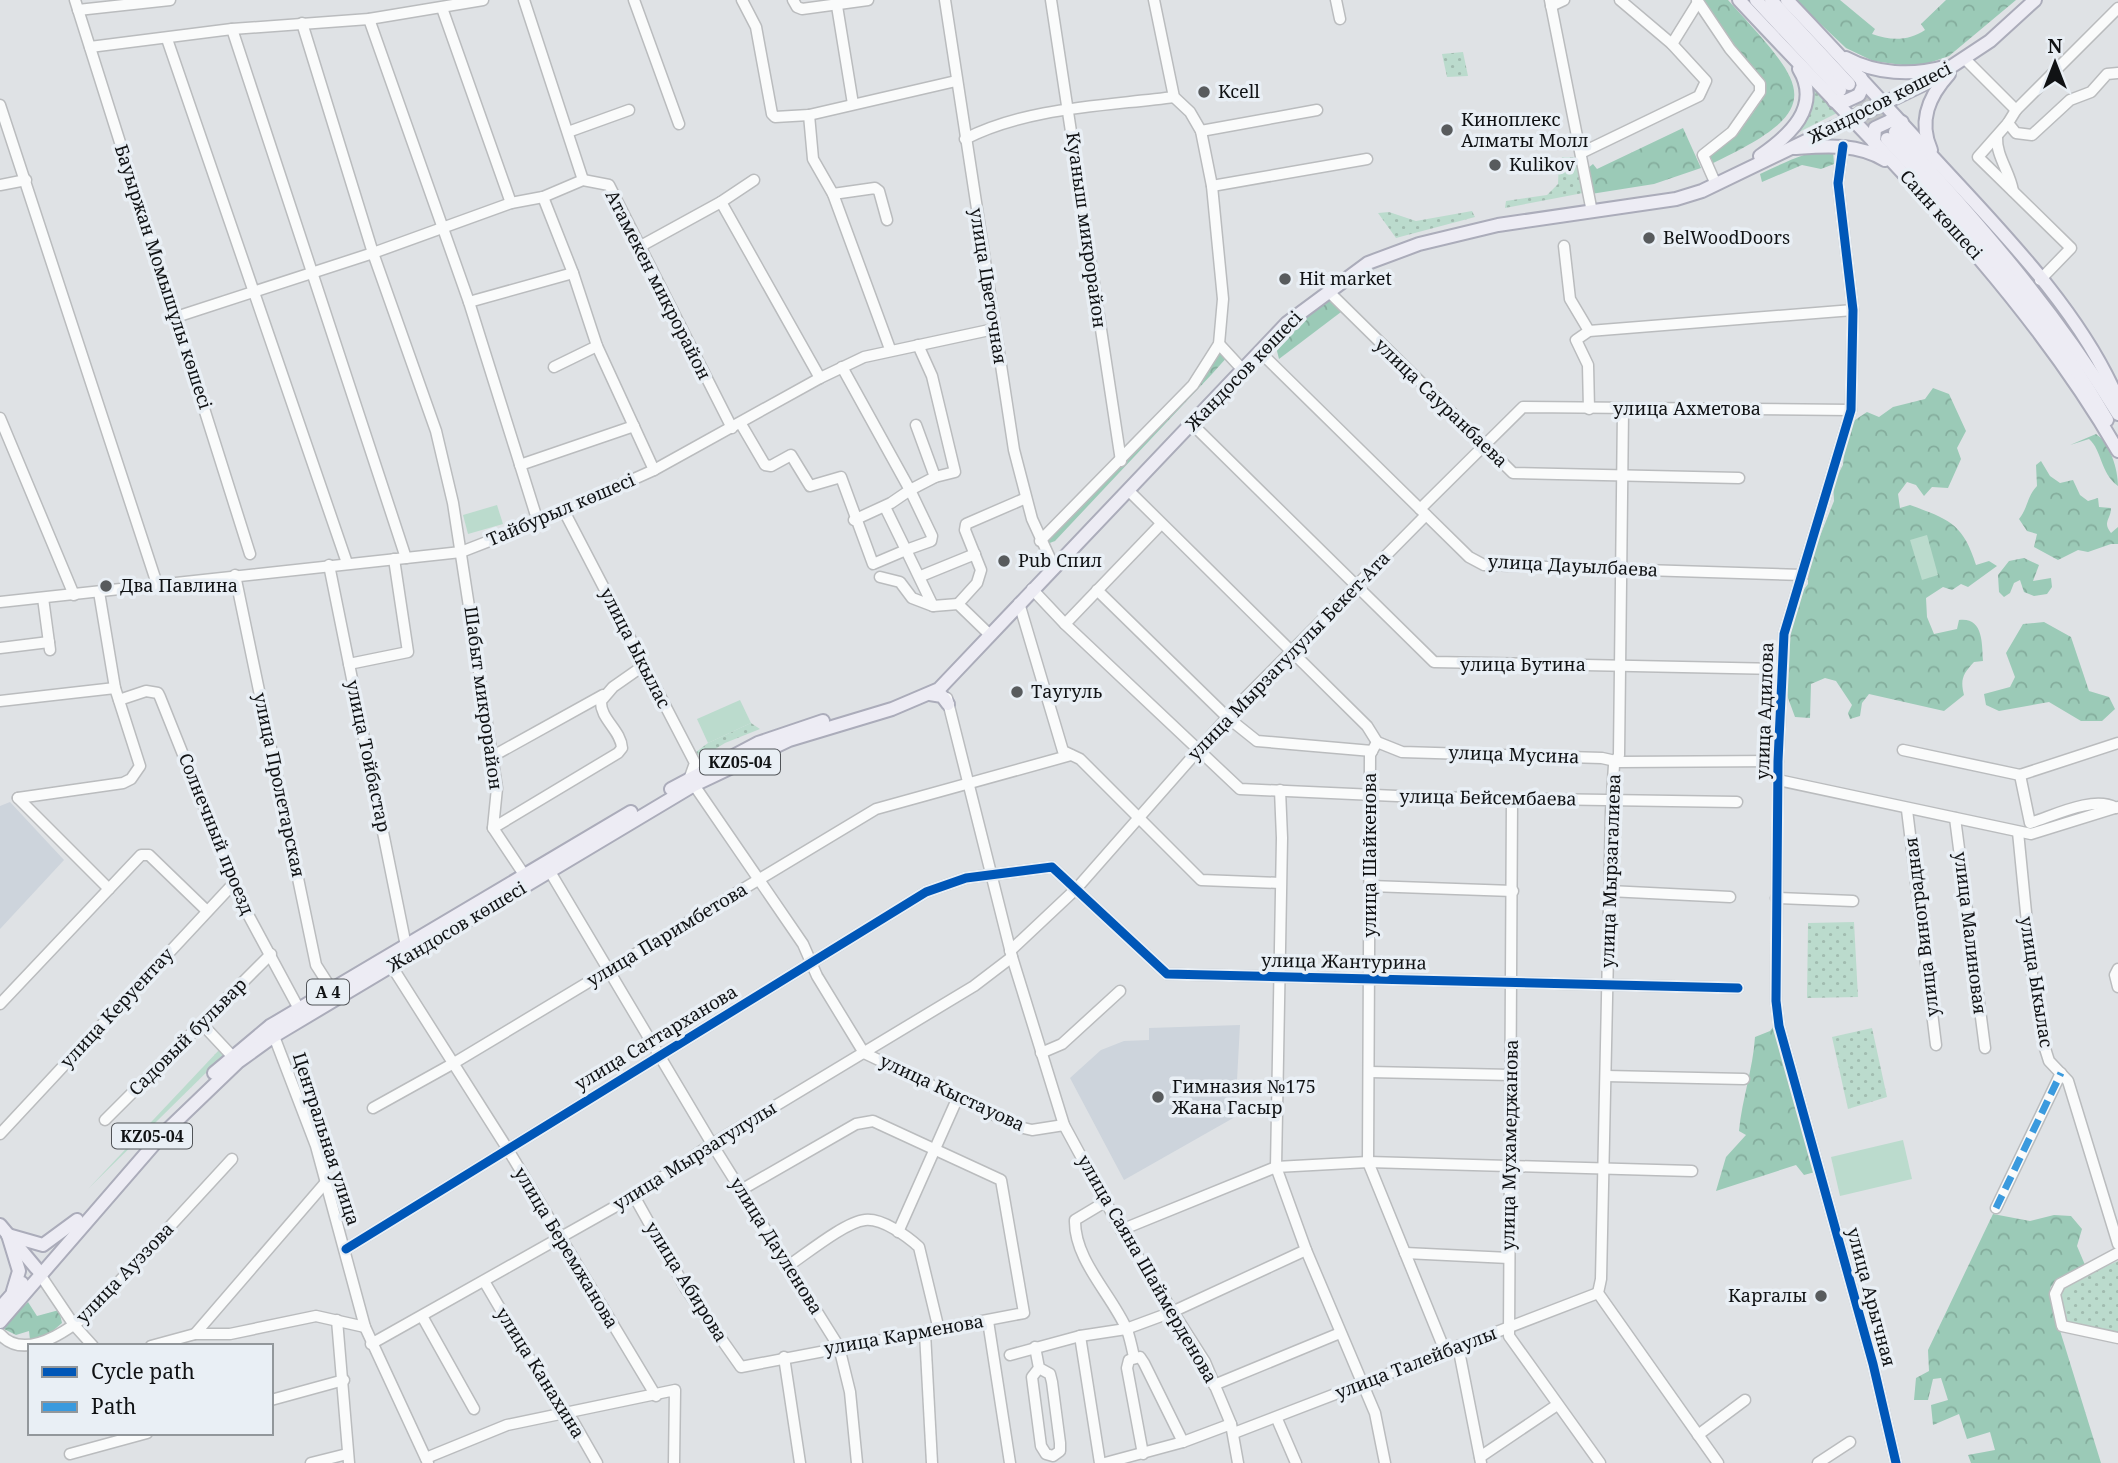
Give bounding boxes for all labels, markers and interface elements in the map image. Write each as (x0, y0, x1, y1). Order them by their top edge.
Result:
north arrow (2020, 28, 2090, 98)
text: N (2048, 33, 2063, 59)
street label: Жандосов көшесі (1803, 56, 1955, 149)
place label: Kcell (1218, 79, 1260, 103)
marker: Kcell (1196, 84, 1212, 100)
place label: Киноплекс Алматы Молл (1461, 107, 1588, 152)
marker: Киноплекс Алматы Молл (1439, 122, 1455, 138)
street label: Куаныш микрорайон (1061, 130, 1113, 329)
street label: Бауыржан Момышұлы көшесі (110, 141, 218, 412)
place label: Kulikov (1509, 152, 1576, 176)
marker: Kulikov (1487, 157, 1503, 173)
street label: Саин көшесі (1895, 164, 1988, 264)
street label: Атамекен микрорайон (601, 186, 717, 383)
street label: улица Цветочная (965, 206, 1013, 366)
place label: BelWoodDoors (1663, 225, 1790, 249)
marker: BelWoodDoors (1641, 230, 1657, 246)
place label: Hit market (1299, 266, 1392, 290)
marker: Hit market (1277, 271, 1293, 287)
street label: Жандосов көшесі (1179, 305, 1307, 436)
street label: улица Сауранбаева (1370, 332, 1513, 472)
street label: улица Ахметова (1613, 396, 1761, 420)
street label: Тайбурыл көшесі (483, 467, 638, 551)
street label: улица Мырзагулулы Бекет-Ата (1182, 546, 1395, 765)
place label: Pub Спил (1018, 548, 1102, 572)
street label: улица Дауылбаева (1487, 549, 1659, 581)
marker: Pub Спил (996, 553, 1012, 569)
place label: Два Павлина (120, 573, 238, 597)
marker: Два Павлина (98, 578, 114, 594)
street label: улица Ыкылас (595, 583, 677, 712)
street label: Шабыт микрорайон (459, 605, 509, 791)
street label: улица Адилова (1750, 642, 1778, 780)
street label: улица Бутина (1460, 652, 1586, 676)
street label: улица Тойбастар (341, 678, 397, 834)
place label: Таугуль (1031, 679, 1103, 703)
marker: Таугуль (1009, 684, 1025, 700)
street label: улица Пролетарская (249, 690, 311, 879)
street label: улица Мусина (1448, 740, 1580, 768)
street label: Солнечный проезд (174, 749, 260, 918)
road number: KZ05-04 (700, 750, 780, 775)
street label: улица Шайкенова (1357, 773, 1381, 937)
street label: улица Мырзагалиева (1595, 773, 1625, 968)
street label: улица Бейсембаева (1399, 783, 1577, 811)
street label: улица Виноградная (1898, 836, 1944, 1018)
street label: улица Малиновая (1949, 850, 1993, 1016)
street label: Жандосов көшесі (382, 875, 530, 978)
street label: улица Паримбетова (582, 877, 751, 992)
street label: улица Ыкылас (2015, 915, 2059, 1049)
street label: улица Керуентау (54, 942, 179, 1073)
street label: улица Жантурина (1261, 948, 1427, 974)
street label: Садовый бульвар (123, 972, 251, 1100)
street label: улица Саттарханова (570, 979, 741, 1095)
road number: А 4 (307, 980, 349, 1004)
street label: улица Мухамеджанова (1495, 1039, 1523, 1251)
street label: улица Кыстауова (876, 1048, 1029, 1136)
street label: Центральная улица (288, 1049, 366, 1228)
place label: Гимназия №175 Жана Гасыр (1171, 1074, 1316, 1119)
marker: Гимназия №175 Жана Гасыр (1150, 1089, 1166, 1105)
street label: улица Мырзагулулы (608, 1095, 781, 1215)
road number: KZ05-04 (112, 1124, 192, 1148)
street label: улица Саяна Шаймерденова (1073, 1150, 1223, 1387)
street label: улица Беремжанова (509, 1162, 625, 1333)
street label: улица Дауленова (725, 1172, 829, 1319)
street label: улица Ауэзова (70, 1217, 179, 1328)
street label: улица Абирова (640, 1217, 734, 1346)
street label: улица Арычная (1842, 1225, 1902, 1369)
place label: Каргалы (1728, 1283, 1807, 1307)
marker: Каргалы (1813, 1288, 1829, 1304)
street label: улица Канахина (491, 1302, 591, 1443)
street label: улица Карменова (822, 1308, 986, 1360)
street label: улица Талейбаулы (1331, 1320, 1500, 1404)
legend (28, 1344, 273, 1435)
text: Cycle path (91, 1357, 195, 1385)
text: Path (91, 1392, 136, 1420)

